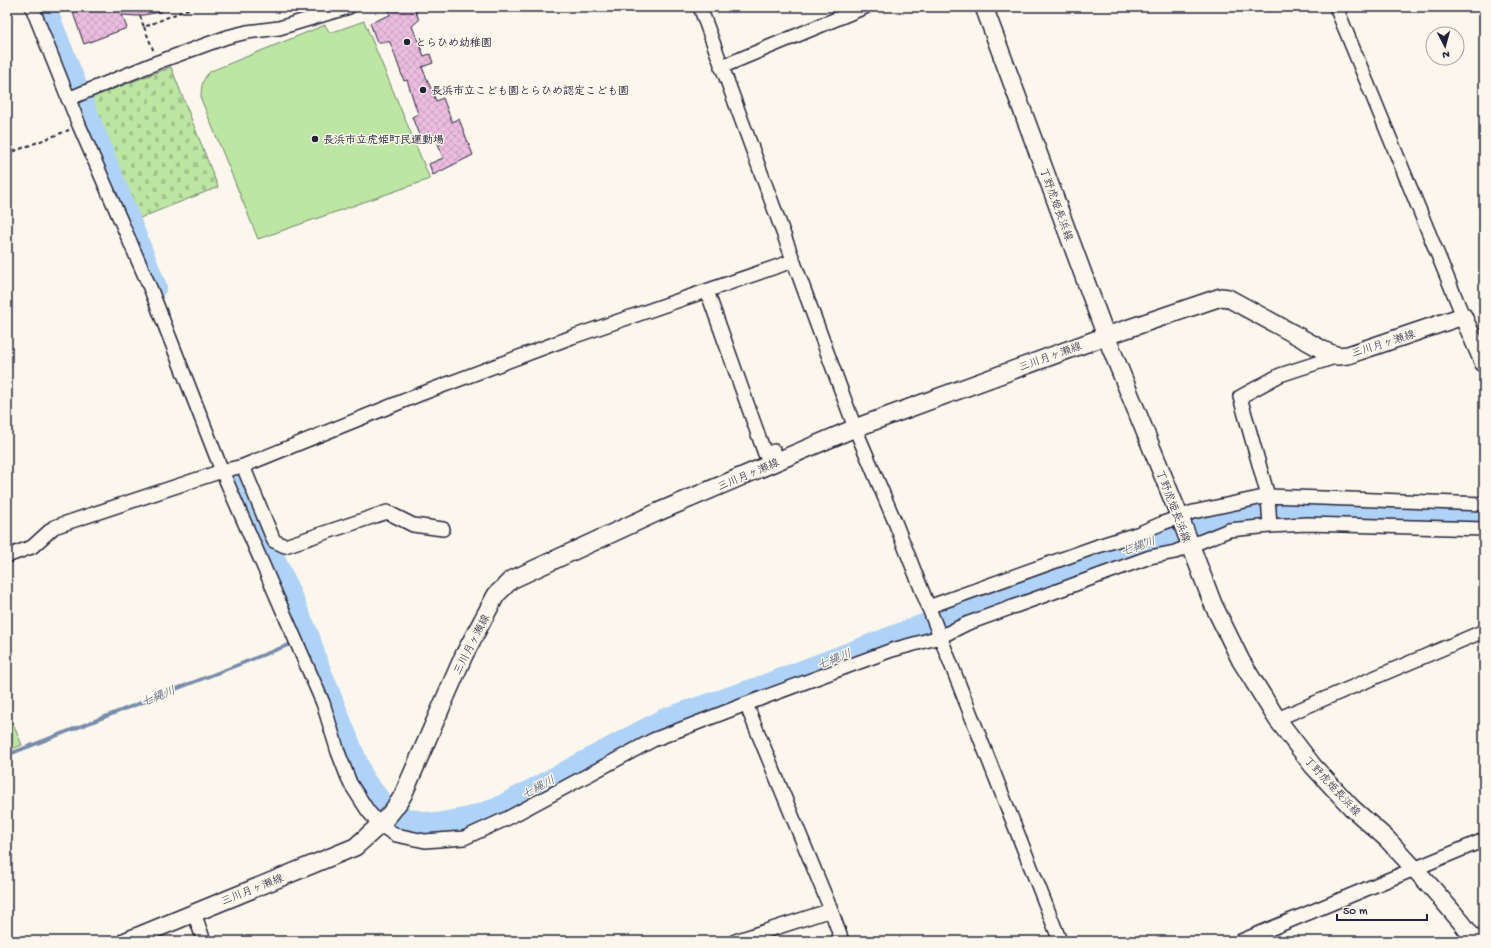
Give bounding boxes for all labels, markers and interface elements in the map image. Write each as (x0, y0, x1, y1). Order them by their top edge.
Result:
north arrow (1425, 26, 1465, 66)
marker: とらひめ幼稚園 (402, 37, 412, 47)
place label: とらひめ幼稚園 (415, 37, 492, 50)
text: N (1442, 48, 1450, 60)
marker: 長浜市立こども園とらひめ認定こども園 (418, 85, 428, 95)
place label: 長浜市立こども園とらひめ認定こども園 (431, 85, 629, 98)
marker: 長浜市立虎姫町民運動場 (310, 134, 320, 144)
place label: 長浜市立虎姫町民運動場 (323, 134, 444, 147)
street label: 丁野虎姫長浜線 (1036, 166, 1075, 243)
street label: 三川月ヶ瀬線 (1350, 328, 1417, 361)
street label: 三川月ヶ瀬線 (1017, 340, 1084, 375)
street label: 三川月ヶ瀬線 (716, 457, 782, 494)
street label: 丁野虎姫長浜線 (1153, 468, 1192, 545)
water label: 七縄川 (1119, 534, 1158, 560)
street label: 三川月ヶ瀬線 (452, 612, 493, 677)
water label: 七縄川 (815, 647, 854, 674)
water label: 七縄川 (139, 684, 178, 711)
street label: 丁野虎姫長浜線 (1301, 754, 1363, 820)
water label: 七縄川 (519, 773, 558, 803)
street label: 三川月ヶ瀬線 (220, 872, 286, 909)
scale bar (1337, 896, 1427, 922)
text: 50 m (1343, 905, 1368, 919)

